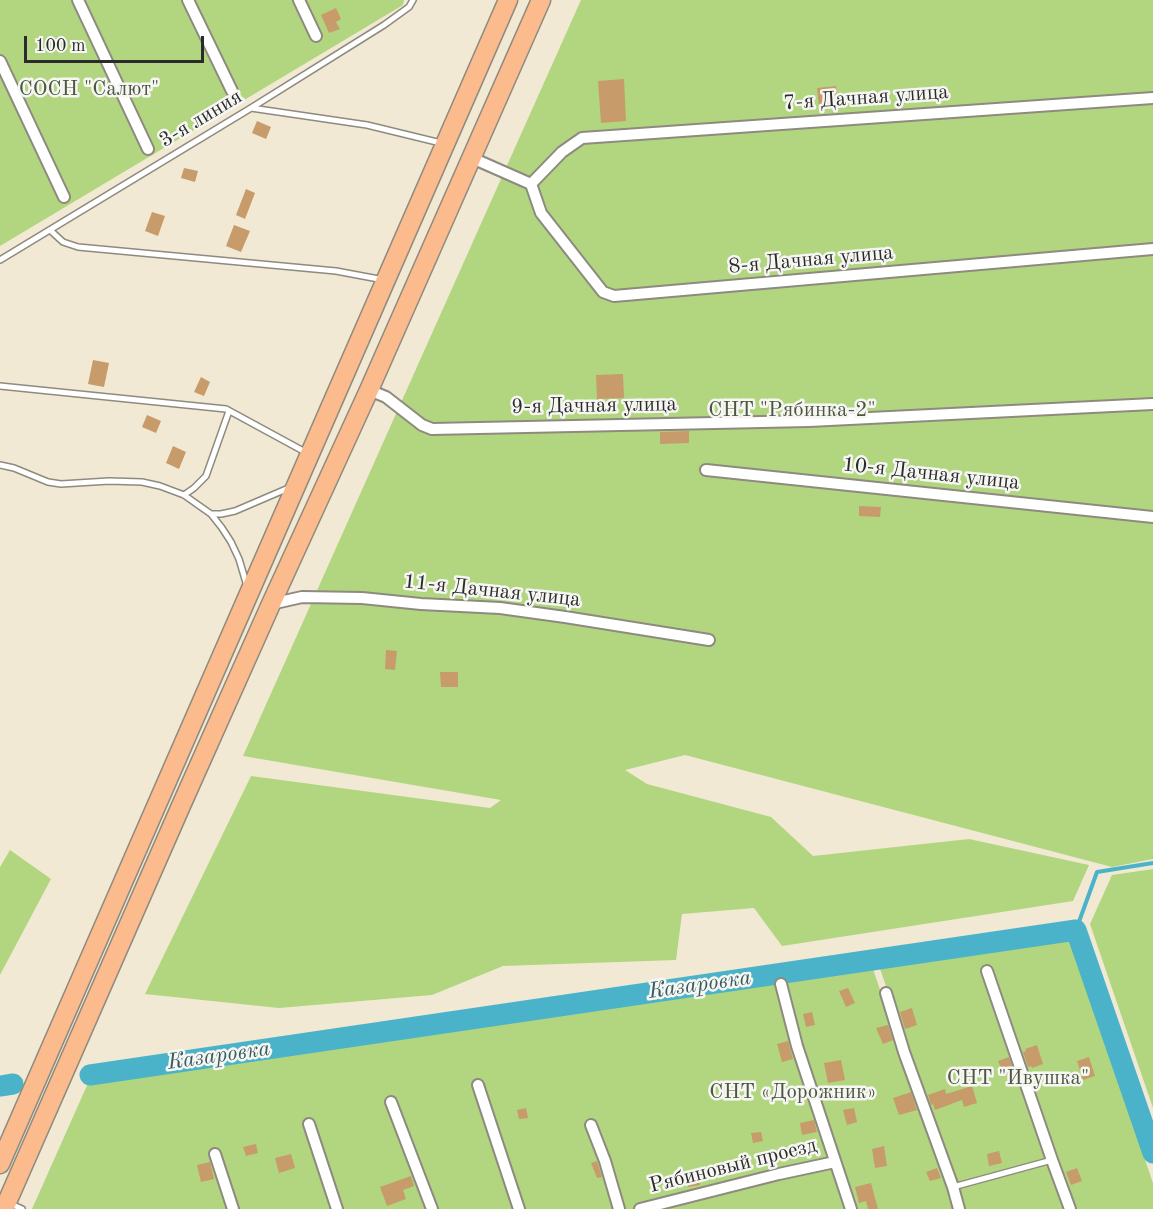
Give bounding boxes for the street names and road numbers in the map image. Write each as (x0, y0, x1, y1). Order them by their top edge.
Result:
street label: 7-я Дачная улица (783, 80, 949, 116)
street label: 3-я линия (155, 84, 247, 154)
street label: 8-я Дачная улица (727, 240, 895, 280)
street label: 9-я Дачная улица (511, 392, 677, 420)
street label: 10-я Дачная улица (841, 452, 1021, 496)
street label: 11-я Дачная улица (402, 569, 582, 613)
street label: Рябиновый проезд (647, 1133, 819, 1199)

